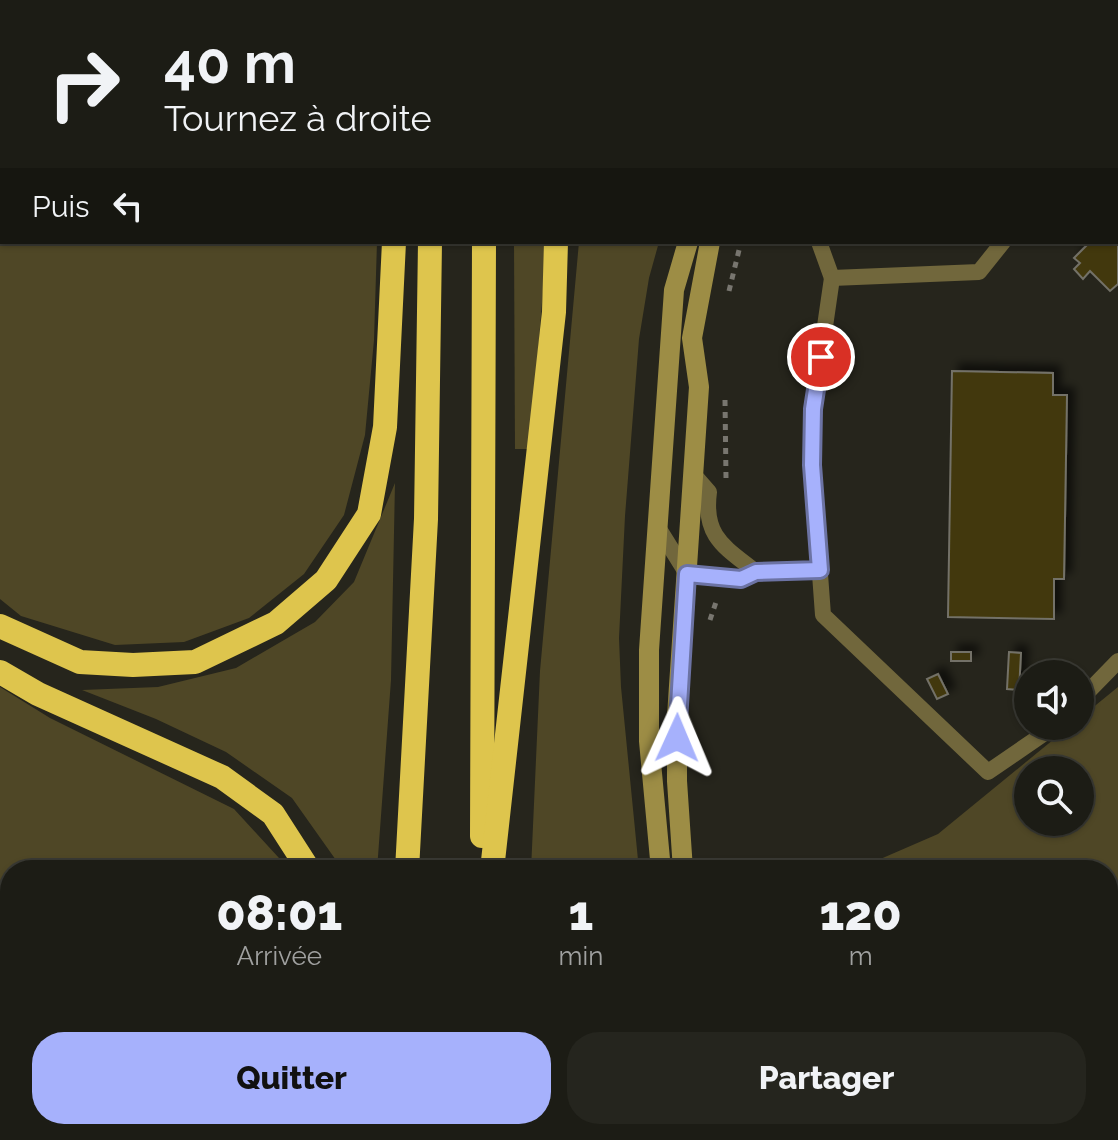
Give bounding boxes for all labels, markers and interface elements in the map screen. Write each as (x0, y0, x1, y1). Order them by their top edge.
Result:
text: 40 m (164, 30, 296, 96)
icon: right (32, 32, 136, 136)
text: Tournez à droite (164, 97, 432, 139)
icon: left (106, 184, 150, 228)
text: Puis (32, 189, 90, 224)
pin (787, 323, 855, 391)
icon: arrive (799, 335, 843, 379)
map controls (1014, 660, 1094, 836)
button: sound (1014, 660, 1094, 740)
position arrow (635, 696, 719, 780)
button: search (1014, 756, 1094, 836)
text: 08:01 (216, 885, 342, 941)
text: 1 (569, 885, 593, 941)
text: 120 (820, 885, 902, 941)
text: Arrivée (237, 941, 322, 971)
text: min (559, 941, 603, 971)
text: m (849, 941, 873, 971)
button: Quitter (32, 1032, 551, 1124)
button: Partager (567, 1032, 1086, 1124)

